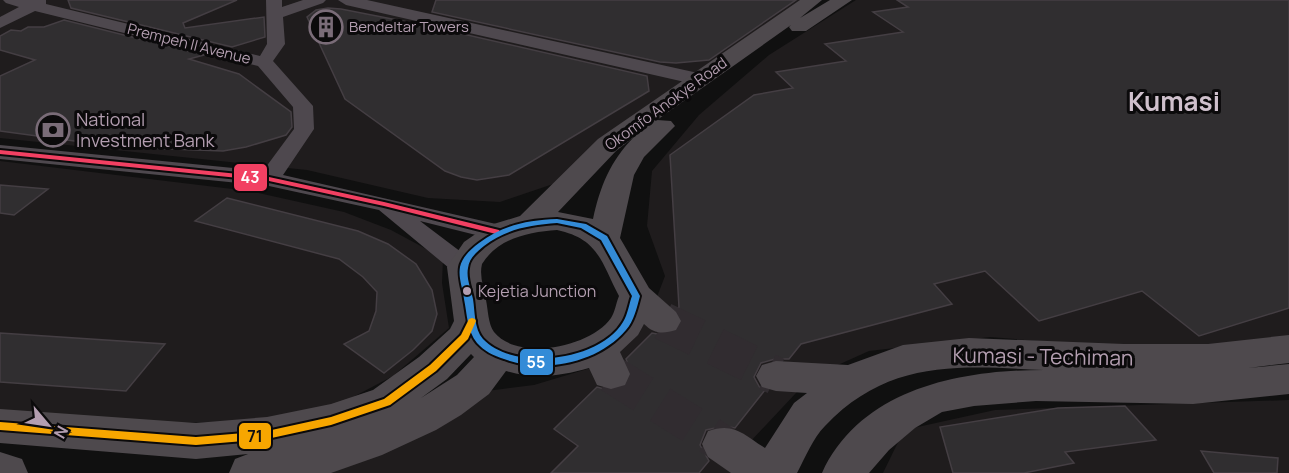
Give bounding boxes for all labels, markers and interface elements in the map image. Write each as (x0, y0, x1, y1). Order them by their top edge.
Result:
building icon: Bendeltar Towers (308, 9, 344, 45)
place label: Bendeltar Towers (349, 16, 469, 37)
street label: Prempeh II Avenue (125, 18, 253, 69)
street label: Okomfo Anokye Road (600, 52, 731, 155)
district label: Kumasi (1128, 83, 1220, 119)
place label: National Investment Bank (76, 107, 216, 152)
bank icon: National Investment Bank (35, 112, 71, 148)
line badge: 43 (233, 163, 268, 192)
text: 43 (240, 166, 260, 188)
place label: Kejetia Junction (478, 280, 596, 302)
marker: Kejetia Junction (461, 285, 473, 297)
street label: Kumasi - Techiman (952, 340, 1134, 372)
line badge: 55 (519, 348, 554, 376)
text: 55 (527, 351, 545, 373)
north arrow (18, 395, 78, 455)
text: N (49, 422, 74, 443)
line badge: 71 (238, 422, 272, 450)
text: 71 (247, 425, 263, 447)

